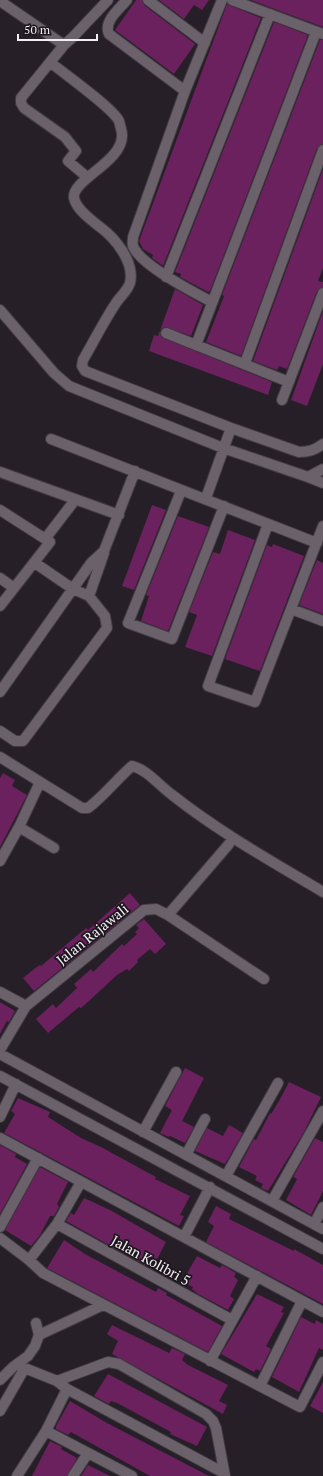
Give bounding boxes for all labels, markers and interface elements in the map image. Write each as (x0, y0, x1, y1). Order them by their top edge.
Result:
scale bar (18, 16, 97, 42)
text: 50 m (24, 22, 51, 37)
street label: Jalan Rajawali (52, 899, 132, 969)
street label: Jalan Kolibri 5 (108, 1230, 194, 1290)

